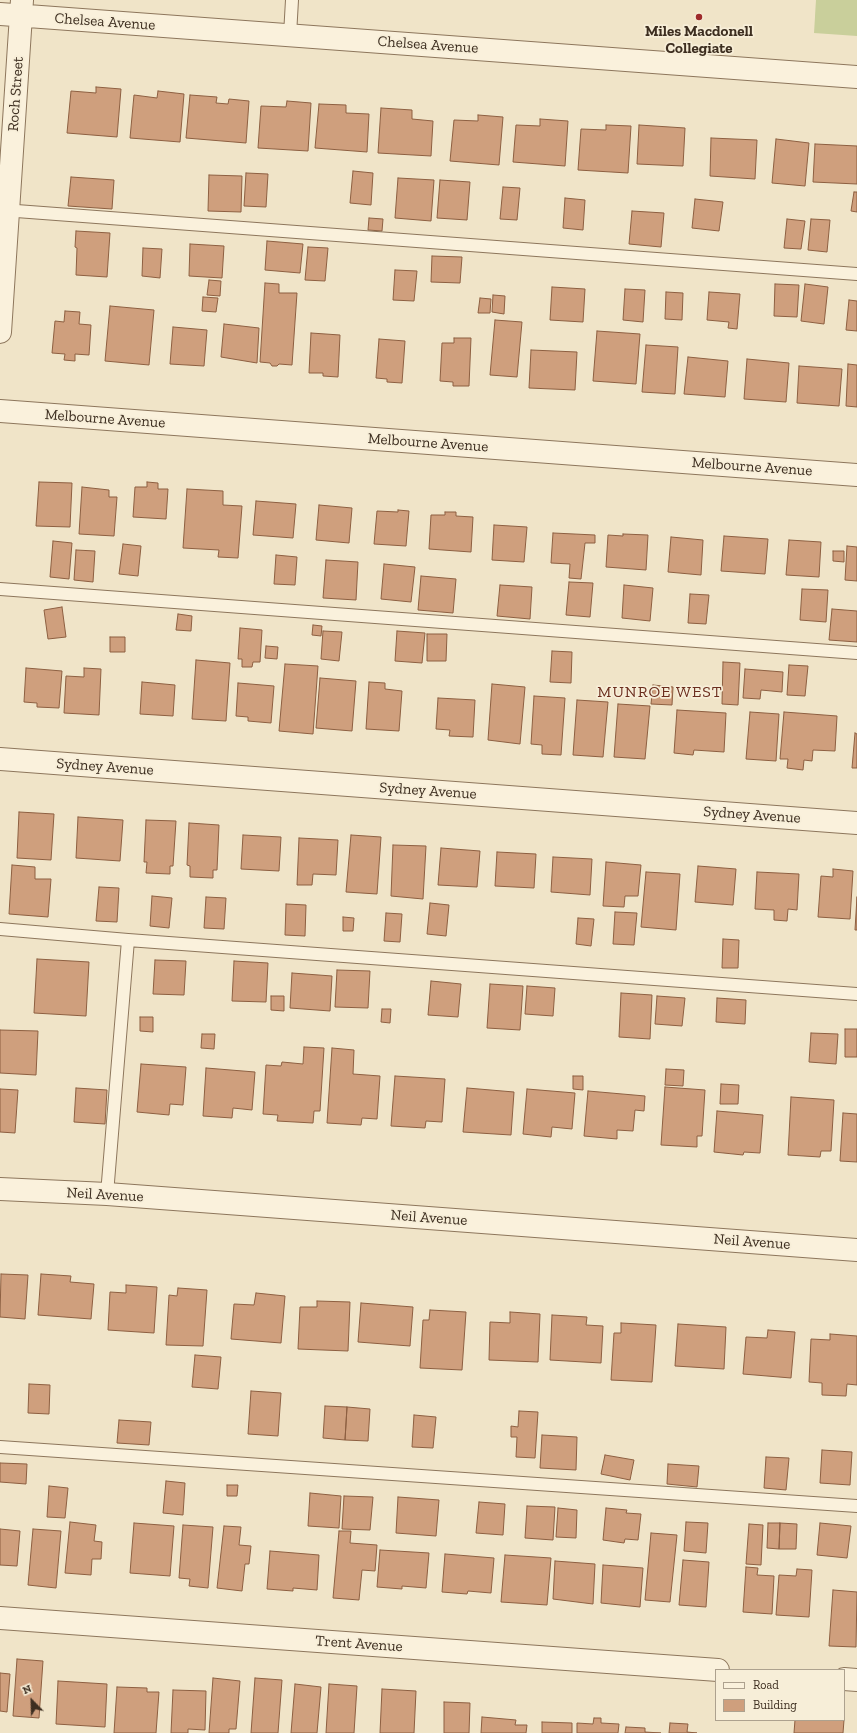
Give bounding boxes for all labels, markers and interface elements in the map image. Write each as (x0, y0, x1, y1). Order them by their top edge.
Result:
street label: Chelsea Avenue (54, 10, 156, 34)
marker: Miles Macdonell Collegiate (694, 12, 704, 22)
place label: Miles Macdonell Collegiate (645, 23, 753, 58)
street label: Chelsea Avenue (377, 33, 479, 57)
street label: Roch Street (4, 56, 28, 132)
street label: Melbourne Avenue (44, 406, 166, 432)
street label: Melbourne Avenue (367, 430, 489, 456)
street label: Melbourne Avenue (691, 454, 813, 480)
district label: MUNROE WEST (597, 682, 723, 702)
street label: Sydney Avenue (56, 755, 154, 779)
street label: Sydney Avenue (379, 779, 477, 803)
street label: Sydney Avenue (703, 803, 801, 827)
street label: Neil Avenue (66, 1184, 144, 1206)
street label: Neil Avenue (390, 1206, 468, 1230)
street label: Neil Avenue (713, 1230, 791, 1254)
street label: Trent Avenue (315, 1632, 403, 1656)
legend (715, 1669, 845, 1721)
text: Road (753, 1678, 779, 1692)
north arrow (12, 1681, 52, 1721)
text: N (21, 1682, 34, 1697)
text: Building (753, 1698, 797, 1712)

